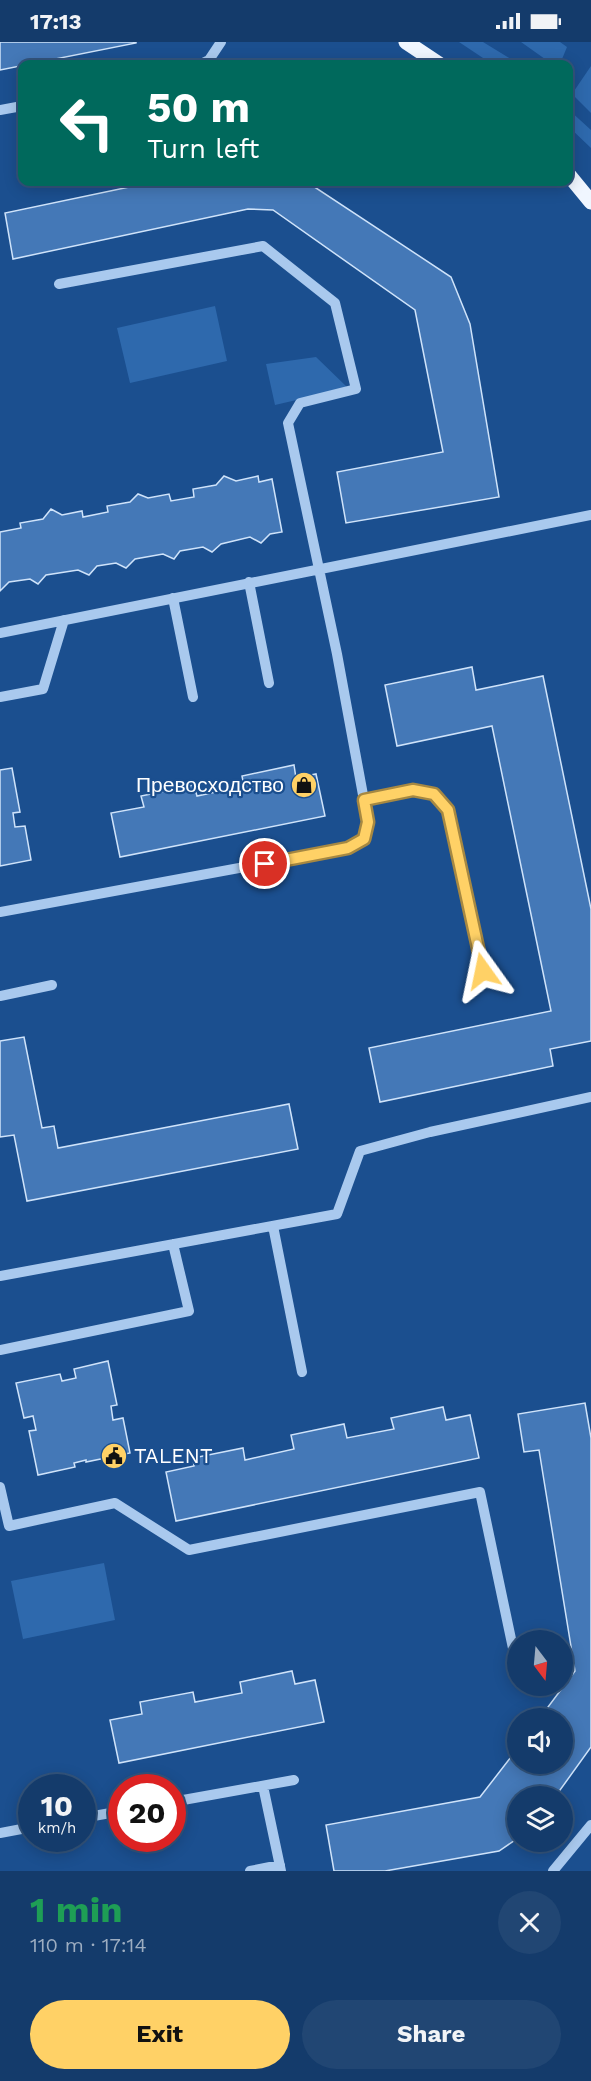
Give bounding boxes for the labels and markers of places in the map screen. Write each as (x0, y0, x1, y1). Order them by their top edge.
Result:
shop icon: Превосходство (289, 770, 319, 800)
place label: Превосходство (136, 772, 284, 797)
pin (239, 838, 290, 889)
public building icon: TALENT (99, 1441, 129, 1471)
place label: TALENT (134, 1443, 213, 1468)

